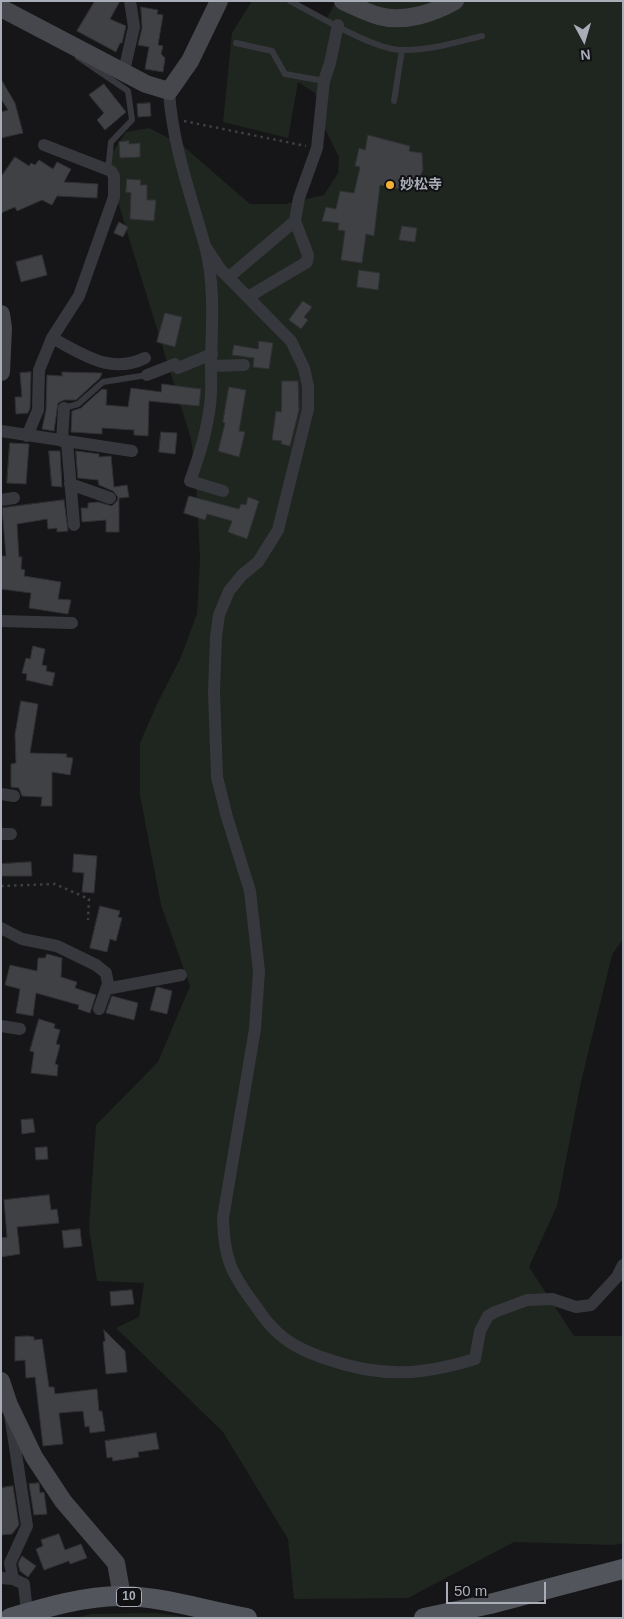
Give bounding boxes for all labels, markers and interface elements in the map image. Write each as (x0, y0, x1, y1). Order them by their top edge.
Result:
north arrow (559, 15, 609, 65)
text: N (580, 46, 591, 63)
place label: 妙松寺 (400, 177, 442, 193)
marker: 妙松寺 (384, 179, 396, 191)
scale bar (449, 1572, 549, 1604)
text: 50 m (454, 1582, 487, 1599)
road number: 10 (116, 1588, 142, 1606)

